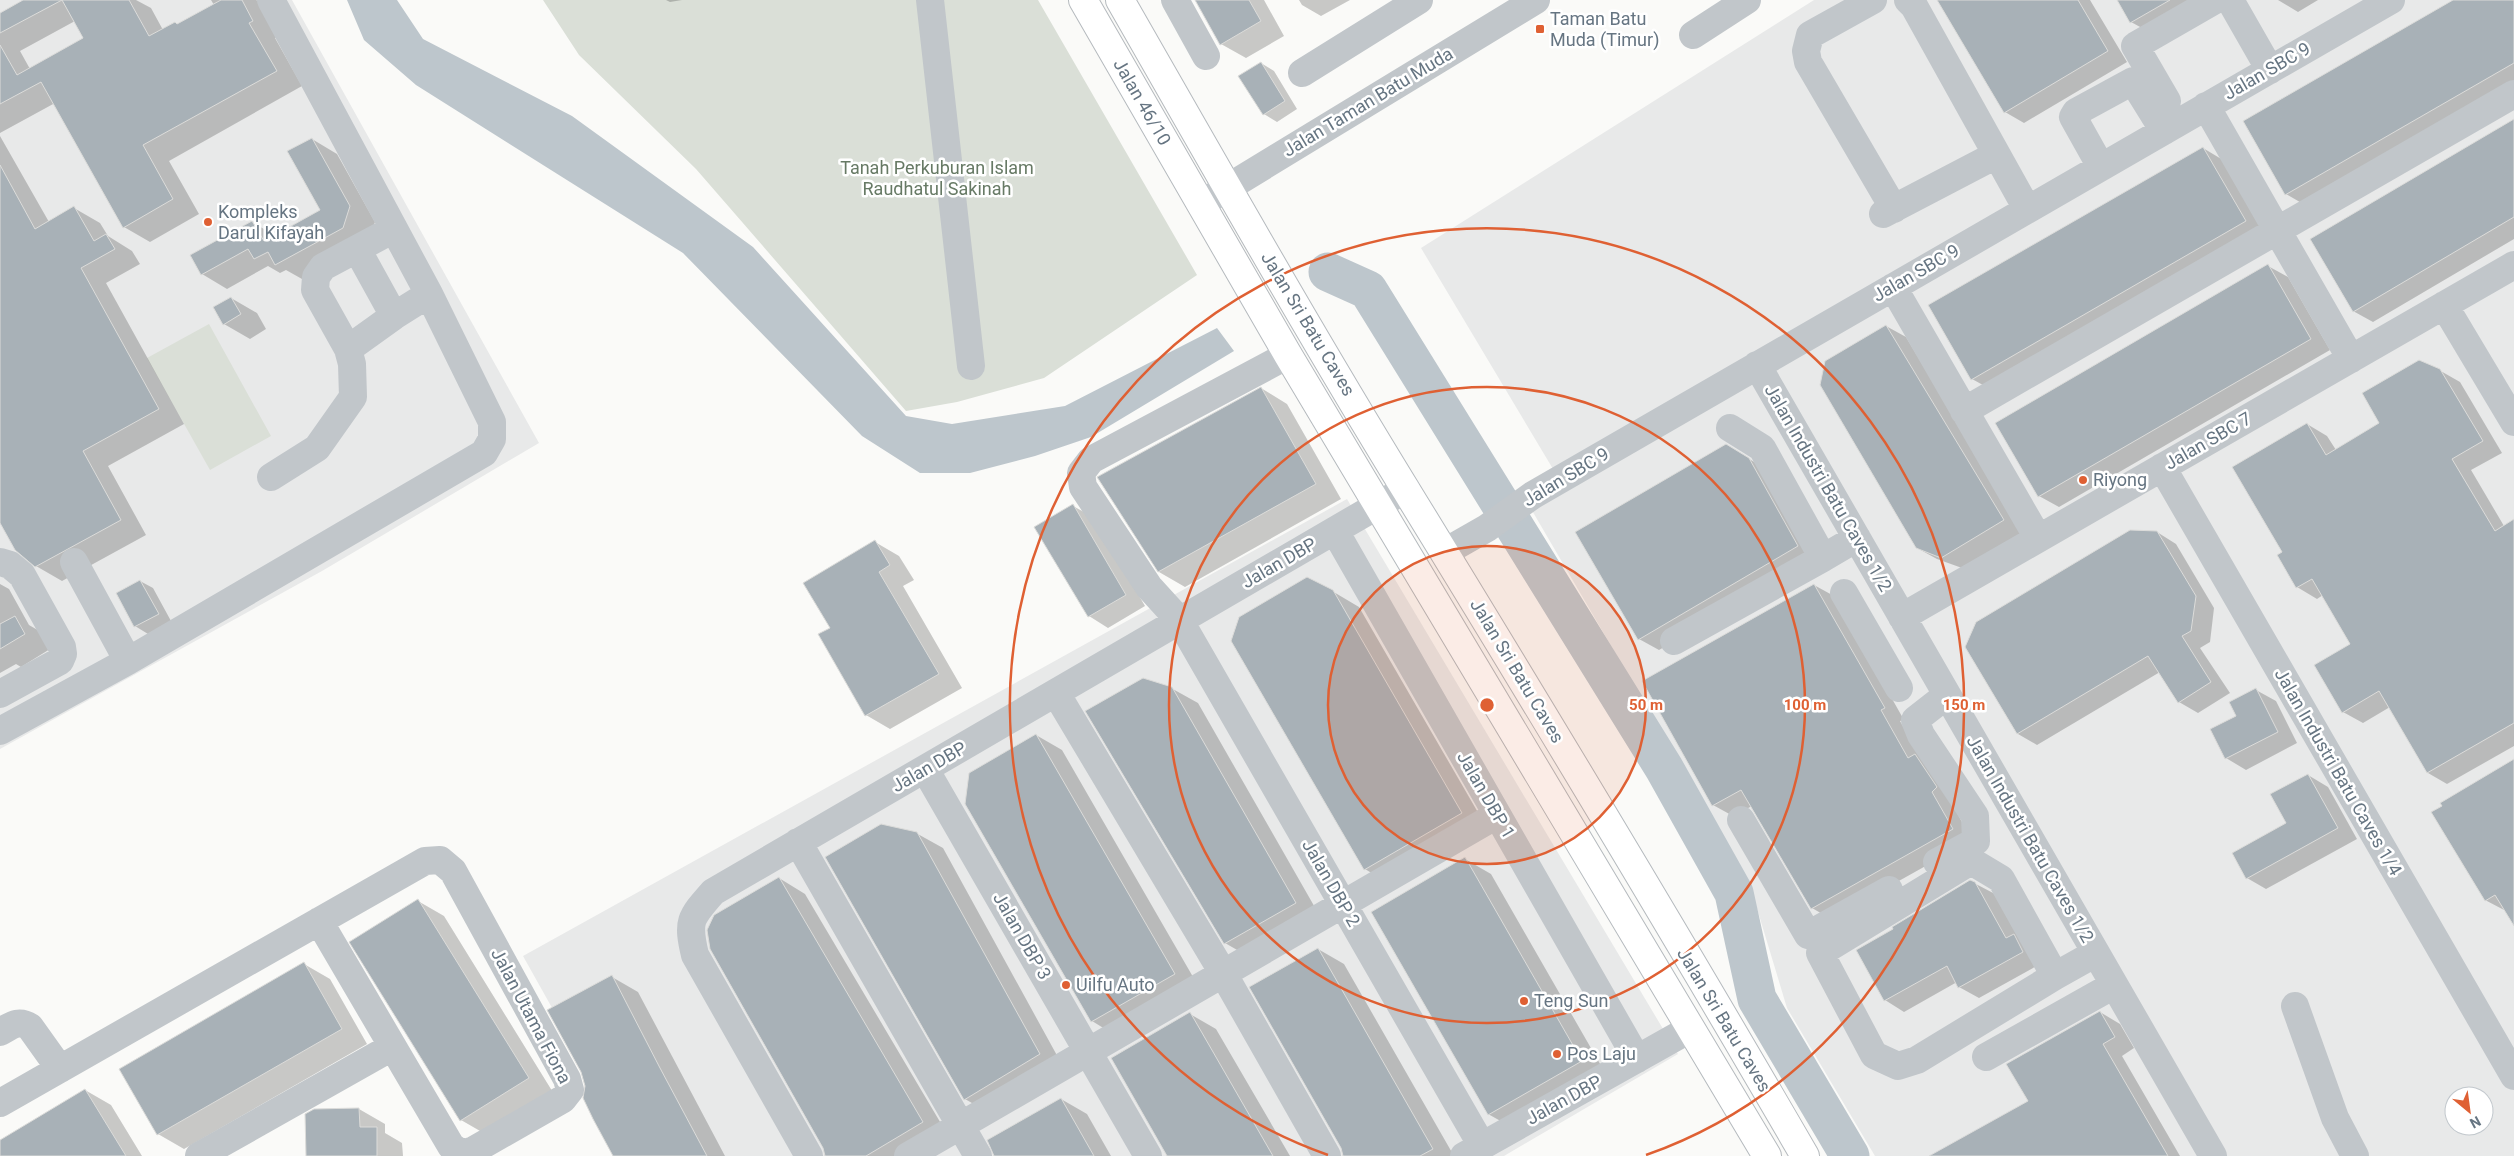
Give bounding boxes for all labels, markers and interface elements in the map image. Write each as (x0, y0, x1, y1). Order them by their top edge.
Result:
place label: Taman Batu Muda (Timur) (1550, 8, 1659, 51)
marker: Taman Batu Muda (Timur) (1534, 23, 1546, 35)
street label: Jalan SBC 9 (2220, 37, 2314, 104)
street label: Jalan Taman Batu Muda (1279, 43, 1456, 161)
street label: Jalan 46/10 (1109, 55, 1176, 149)
park label: Tanah Perkuburan Islam Raudhatul Sakinah (840, 157, 1034, 199)
place label: Kompleks Darul Kifayah (218, 201, 324, 243)
marker: Kompleks Darul Kifayah (202, 216, 214, 228)
street label: Jalan SBC 9 (1869, 239, 1963, 306)
street label: Jalan Sri Batu Caves (1257, 248, 1360, 399)
street label: Jalan Industri Batu Caves 1/2 (1760, 381, 1896, 595)
street label: Jalan SBC 7 (2161, 407, 2255, 474)
street label: Jalan SBC 9 (1519, 443, 1613, 510)
place label: Riyong (2093, 469, 2147, 490)
marker: Riyong (2077, 474, 2089, 486)
street label: Jalan DBP (1238, 533, 1320, 592)
street label: Jalan Sri Batu Caves (1466, 595, 1569, 746)
street label: Jalan Industri Batu Caves 1/4 (2270, 665, 2406, 879)
centre of rings (1478, 696, 1496, 714)
text: 50 m (1629, 696, 1663, 714)
text: 100 m (1784, 696, 1826, 714)
text: 150 m (1943, 696, 1985, 714)
street label: Jalan Industri Batu Caves 1/2 (1962, 732, 2098, 946)
street label: Jalan DBP (888, 737, 970, 796)
street label: Jalan DBP 1 (1453, 747, 1520, 842)
street label: Jalan DBP 2 (1298, 835, 1365, 930)
street label: Jalan DBP 3 (989, 888, 1056, 983)
street label: Jalan Sri Batu Caves (1673, 944, 1776, 1095)
street label: Jalan Utama Fiona (487, 945, 576, 1087)
place label: Uilfu Auto (1076, 974, 1155, 995)
marker: Uilfu Auto (1060, 979, 1072, 991)
place label: Teng Sun (1534, 990, 1608, 1011)
marker: Teng Sun (1518, 995, 1530, 1007)
place label: Pos Laju (1567, 1043, 1636, 1064)
marker: Pos Laju (1551, 1048, 1563, 1060)
street label: Jalan DBP (1523, 1070, 1605, 1129)
north arrow (2444, 1086, 2494, 1136)
text: N (2467, 1113, 2484, 1132)

